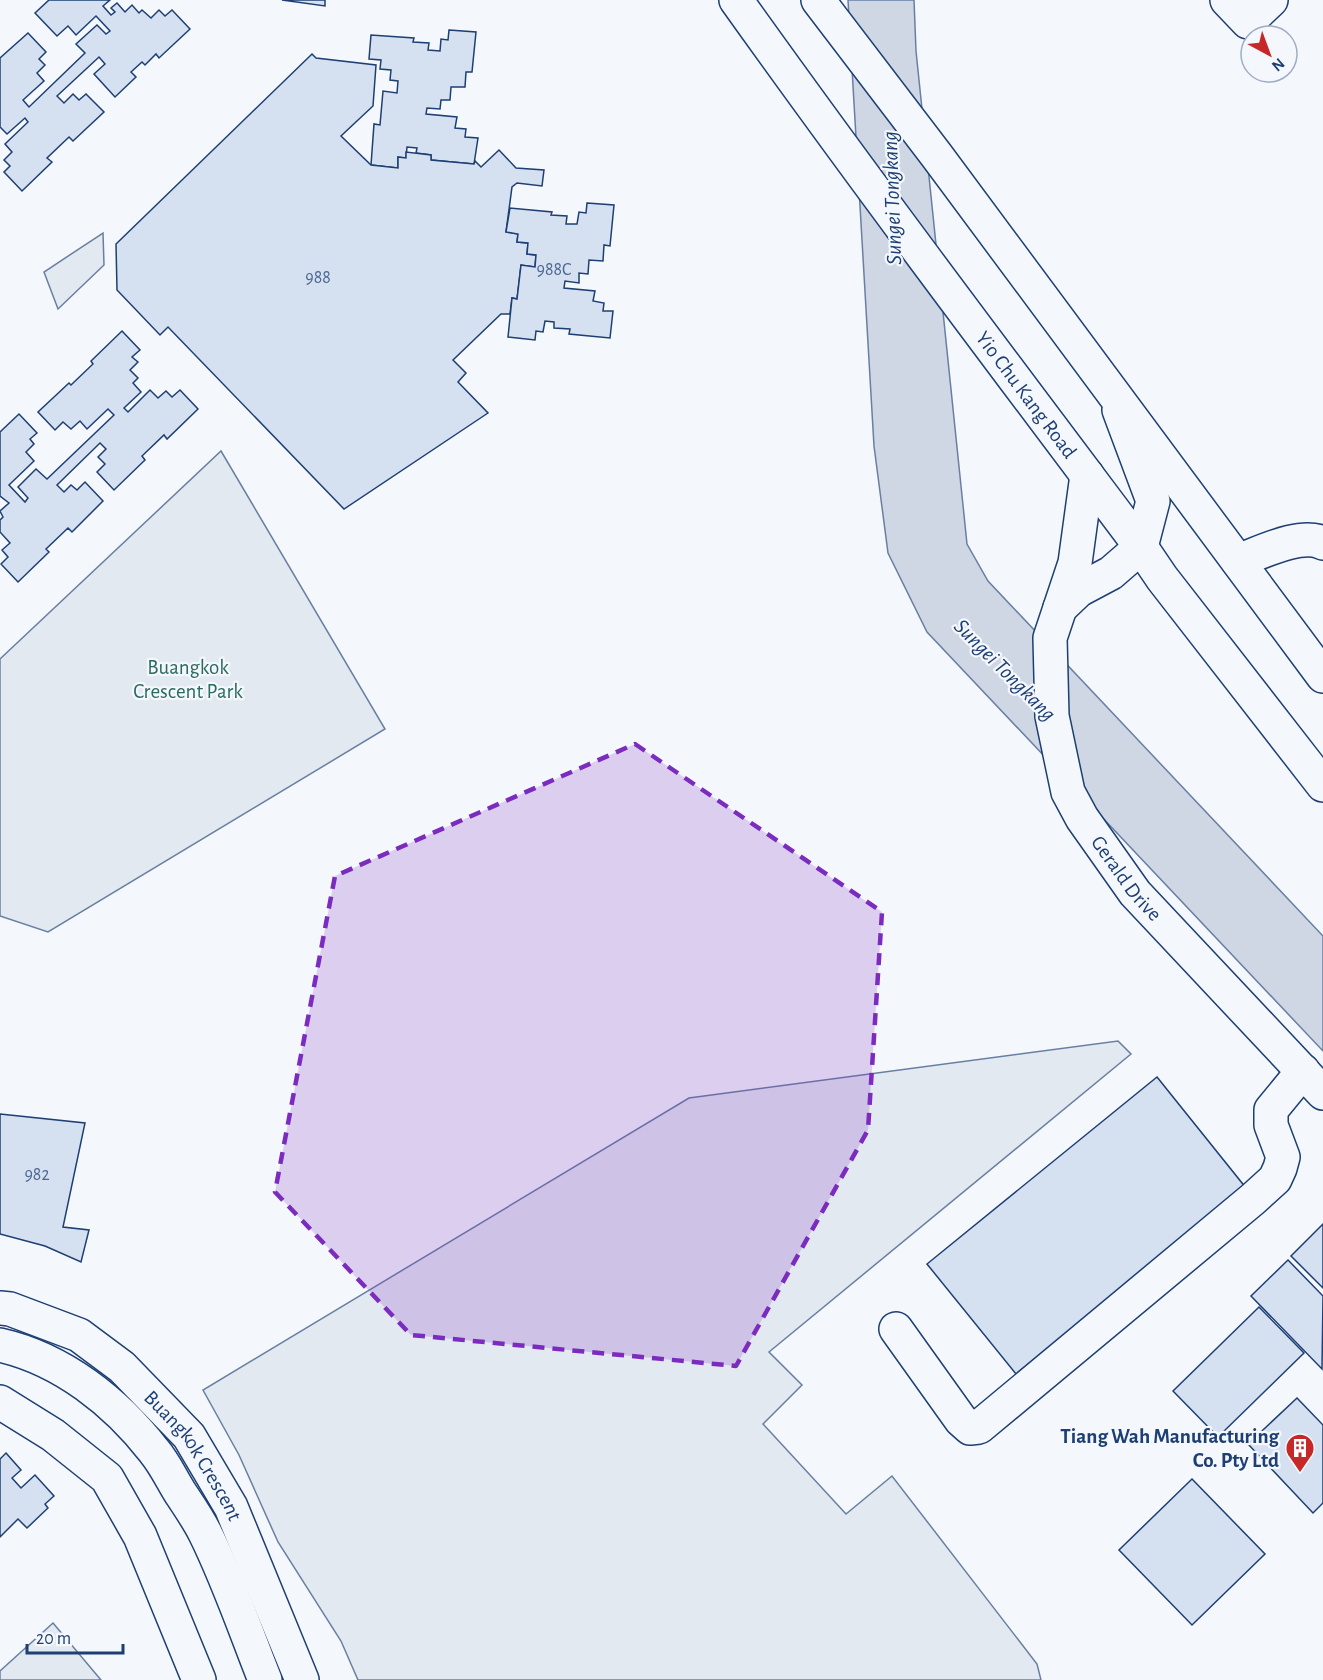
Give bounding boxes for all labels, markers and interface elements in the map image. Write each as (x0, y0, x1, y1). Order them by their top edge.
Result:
north arrow (1239, 24, 1299, 84)
text: N (1269, 55, 1288, 74)
water label: Sungei Tongkang (879, 131, 905, 265)
house number: 988C (537, 261, 571, 279)
house number: 988 (305, 269, 331, 287)
street label: Yio Chu Kang Road (972, 327, 1081, 462)
water label: Sungei Tongkang (950, 615, 1060, 725)
park label: Buangkok Crescent Park (133, 657, 243, 702)
street label: Gerald Drive (1087, 832, 1166, 925)
house number: 982 (24, 1166, 50, 1184)
street label: Buangkok Crescent (140, 1386, 246, 1524)
place label: Tiang Wah Manufacturing Co. Pty Ltd (1060, 1426, 1279, 1471)
building icon: Tiang Wah Manufacturing Co. Pty Ltd (1284, 1432, 1316, 1474)
scale bar (27, 1617, 123, 1655)
text: 20 m (36, 1630, 71, 1648)

